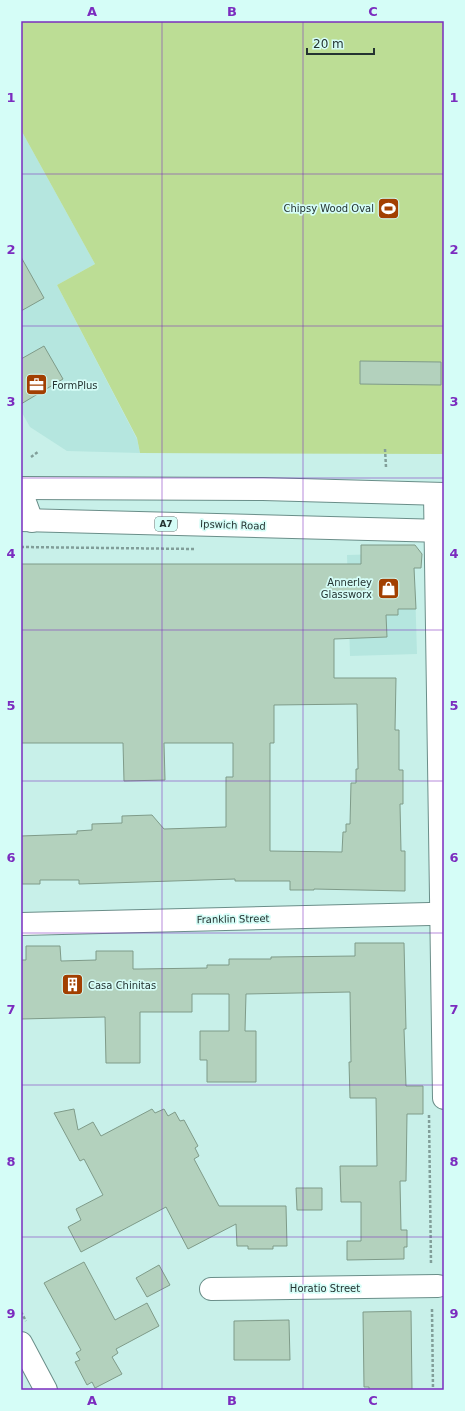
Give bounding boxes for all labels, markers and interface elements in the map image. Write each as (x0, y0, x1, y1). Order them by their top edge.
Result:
text: A (87, 4, 97, 19)
text: B (227, 4, 237, 19)
text: C (368, 4, 378, 19)
scale bar (307, 30, 374, 56)
text: 20 m (313, 37, 344, 51)
text: 1 (6, 90, 16, 105)
text: 1 (449, 90, 459, 105)
sports icon: Chipsy Wood Oval (376, 195, 402, 221)
place label: Chipsy Wood Oval (283, 203, 374, 214)
text: 2 (6, 242, 16, 257)
text: 2 (449, 242, 459, 257)
office icon: FormPlus (24, 372, 50, 398)
place label: FormPlus (52, 380, 98, 391)
text: 3 (6, 394, 16, 409)
text: 3 (449, 394, 459, 409)
road number: A7 (155, 517, 177, 531)
street label: Ipswich Road (200, 518, 266, 532)
text: 4 (6, 546, 16, 561)
text: 4 (449, 546, 459, 561)
shop icon: Annerley Glassworx (375, 575, 401, 601)
place label: Annerley Glassworx (321, 577, 372, 600)
text: 5 (6, 698, 16, 713)
text: 5 (449, 698, 459, 713)
text: 6 (6, 850, 16, 865)
text: 6 (449, 850, 459, 865)
street label: Franklin Street (196, 913, 270, 925)
building icon: Casa Chinitas (59, 972, 85, 998)
place label: Casa Chinitas (88, 980, 156, 991)
text: 7 (6, 1002, 16, 1017)
text: 7 (449, 1002, 459, 1017)
text: 8 (6, 1154, 16, 1169)
text: 8 (449, 1154, 459, 1169)
street label: Horatio Street (290, 1283, 360, 1294)
text: 9 (6, 1306, 16, 1321)
text: 9 (449, 1306, 459, 1321)
text: A (87, 1393, 97, 1408)
text: B (227, 1393, 237, 1408)
text: C (368, 1393, 378, 1408)

